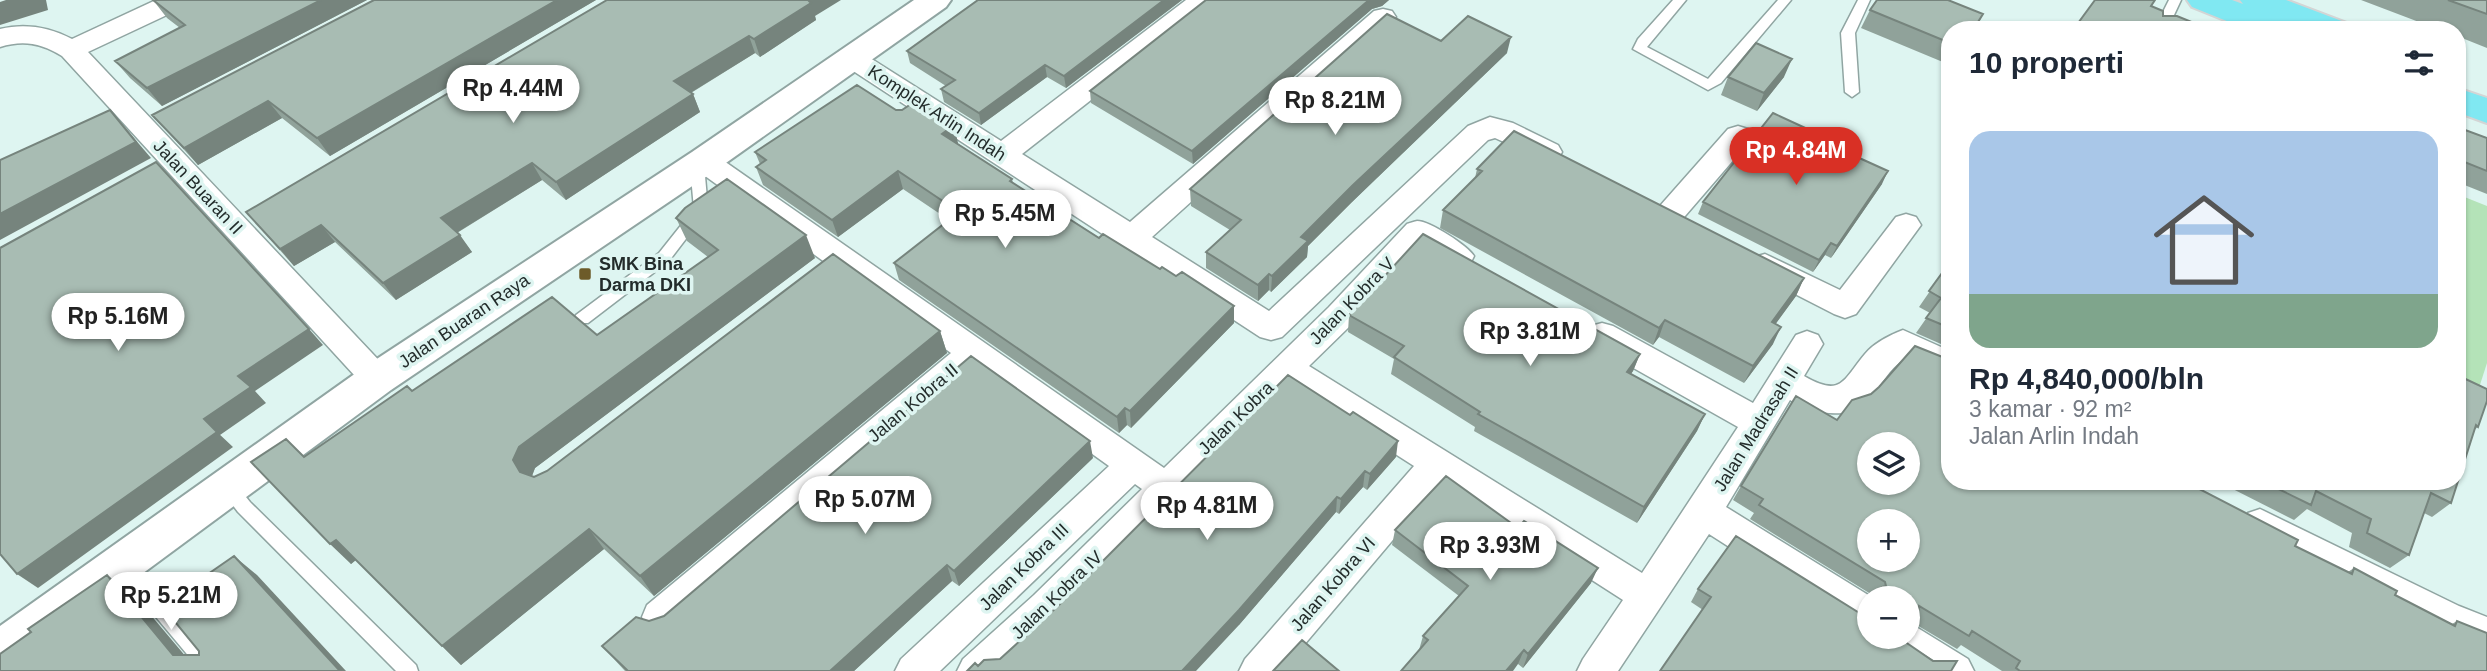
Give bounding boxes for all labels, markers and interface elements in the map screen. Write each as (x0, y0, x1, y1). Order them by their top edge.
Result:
icon: filters (2400, 44, 2438, 82)
text: 10 properti (1969, 46, 2124, 79)
street label: Komplek Arlin Indah (864, 61, 1010, 165)
pin: Rp 4.44M (441, 66, 585, 125)
text: Rp 4.44M (463, 75, 563, 101)
pin: Rp 8.21M (1263, 78, 1407, 137)
text: Rp 8.21M (1285, 87, 1385, 113)
pin: Rp 4.84M (1724, 128, 1868, 187)
street label: Jalan Buaran II (149, 136, 247, 238)
text: Rp 4.84M (1746, 137, 1846, 163)
icon: home (2141, 177, 2267, 303)
pin: Rp 5.45M (933, 190, 1077, 250)
text: Rp 5.45M (955, 200, 1055, 226)
street label: Jalan Kobra V (1306, 253, 1398, 349)
place label: SMK Bina Darma DKI (599, 254, 691, 295)
marker: SMK Bina Darma DKI (577, 266, 593, 282)
street label: Jalan Buaran Raya (395, 269, 534, 372)
pin: Rp 5.16M (46, 294, 190, 353)
text: Rp 5.16M (68, 303, 168, 329)
pin: Rp 3.81M (1458, 308, 1602, 368)
text: Rp 3.81M (1480, 318, 1580, 344)
street label: Jalan Kobra II (864, 360, 962, 446)
text: Rp 4,840,000/bln (1969, 362, 2204, 395)
street label: Jalan Madrasah II (1710, 363, 1802, 495)
street label: Jalan Kobra (1194, 377, 1278, 459)
text: 3 kamar · 92 m² (1969, 396, 2131, 422)
text: Jalan Arlin Indah (1969, 423, 2139, 449)
map controls (1857, 432, 1920, 649)
button: layers (1857, 432, 1920, 495)
pin: Rp 5.07M (793, 476, 937, 536)
pin: Rp 4.81M (1135, 482, 1279, 542)
text: Rp 5.07M (815, 486, 915, 512)
text: Rp 4.81M (1157, 492, 1257, 518)
button: + (1857, 509, 1920, 572)
street label: Jalan Kobra III (975, 519, 1073, 615)
pin: Rp 3.93M (1418, 522, 1562, 582)
text: Rp 3.93M (1440, 532, 1540, 558)
street label: Jalan Kobra VI (1287, 533, 1379, 635)
street label: Jalan Kobra IV (1008, 547, 1106, 643)
pin: Rp 5.21M (99, 572, 243, 632)
text: Rp 5.21M (121, 582, 221, 608)
button: − (1857, 586, 1920, 649)

